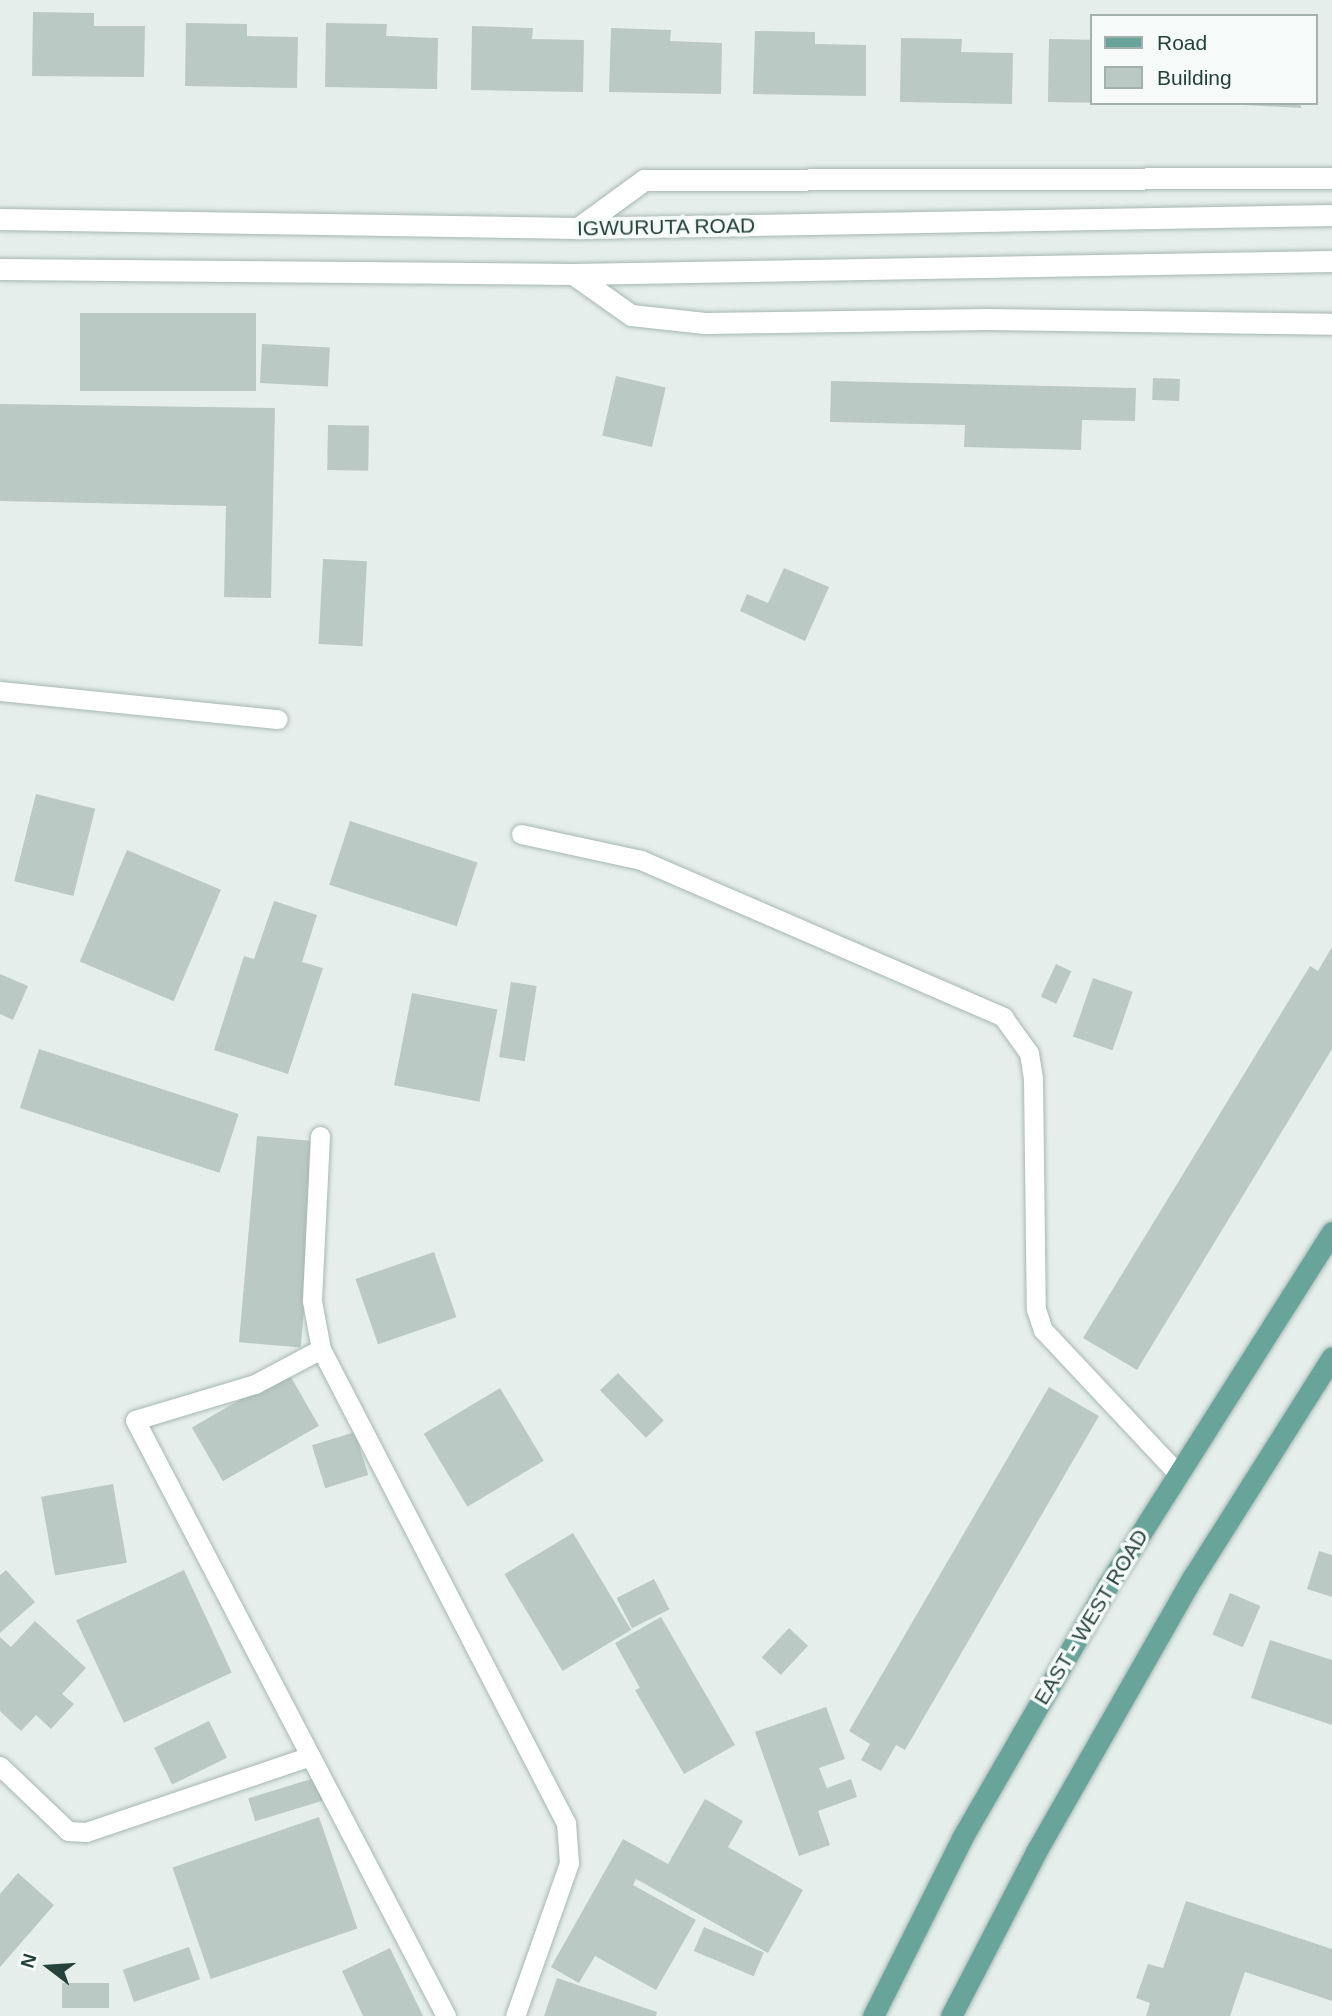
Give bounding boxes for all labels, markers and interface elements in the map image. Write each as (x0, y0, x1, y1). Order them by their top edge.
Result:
legend (1090, 14, 1318, 105)
text: Road (1157, 31, 1207, 54)
text: Building (1157, 66, 1232, 89)
street label: IGWURUTA ROAD (576, 213, 756, 241)
street label: EAST - WEST ROAD (1029, 1525, 1153, 1709)
north arrow (14, 1932, 84, 2002)
text: N (16, 1951, 40, 1970)

